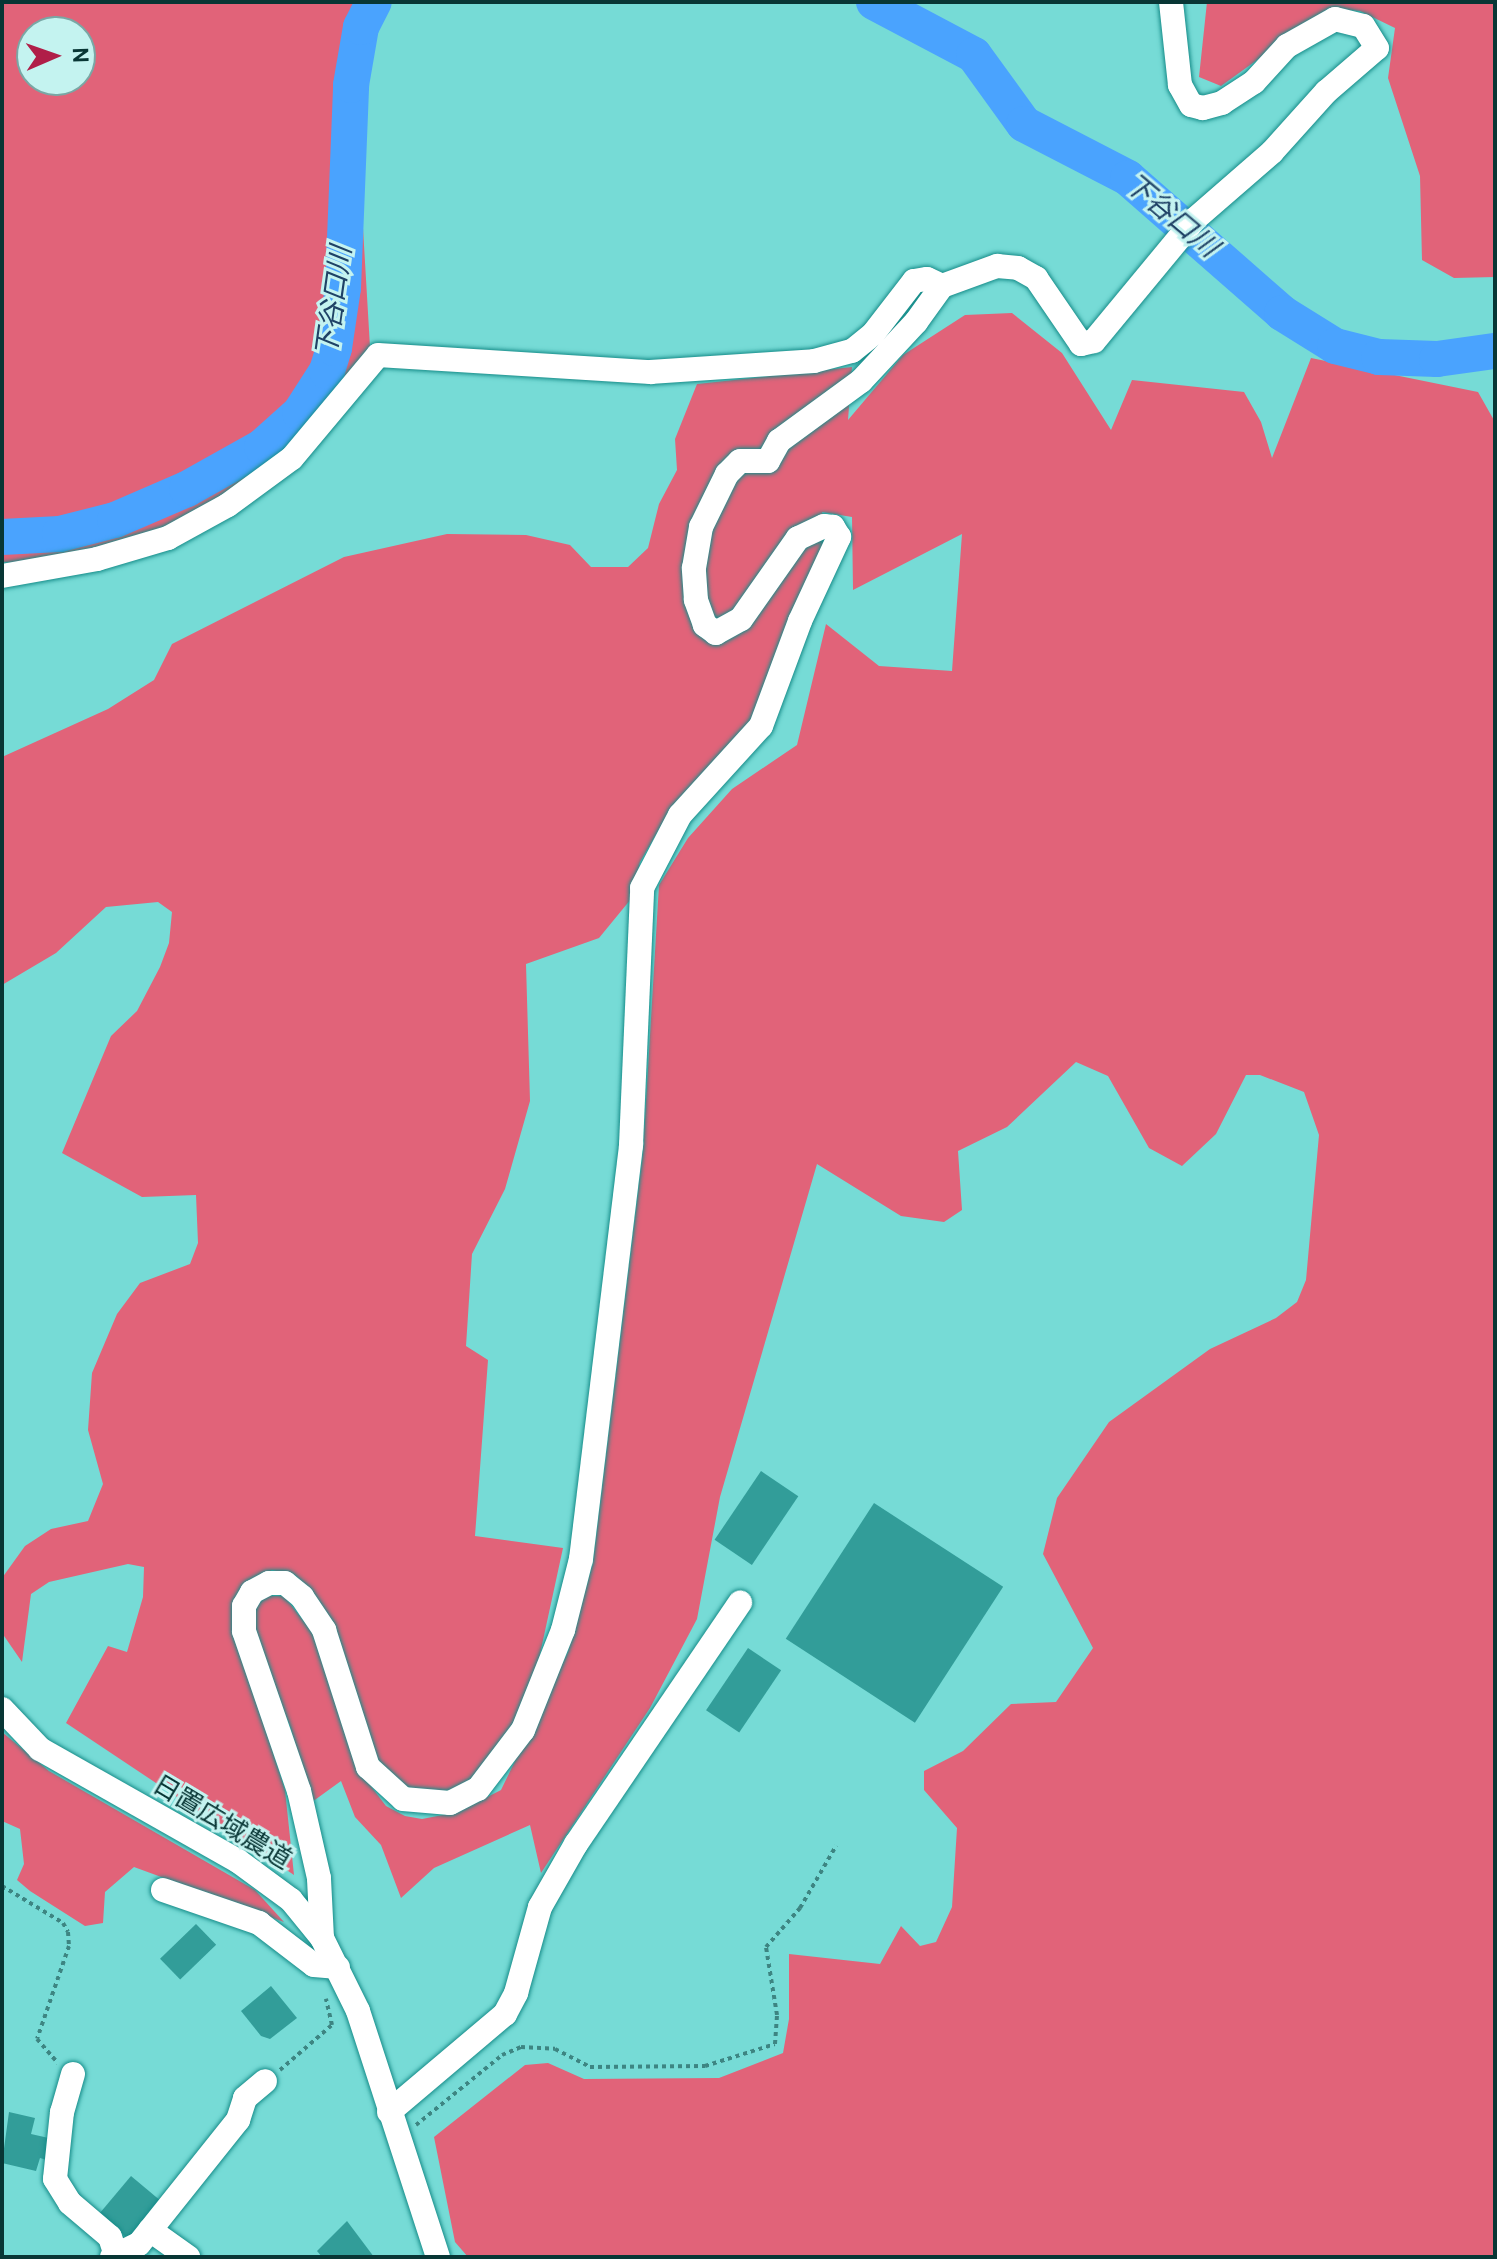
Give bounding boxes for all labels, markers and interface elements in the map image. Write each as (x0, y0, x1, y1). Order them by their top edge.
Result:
north arrow (16, 16, 96, 96)
text: N (65, 47, 92, 64)
water label: 下谷口川 (1116, 168, 1224, 266)
water label: 下谷口川 (312, 244, 360, 360)
street label: 日置広域農道 (146, 1770, 296, 1878)

